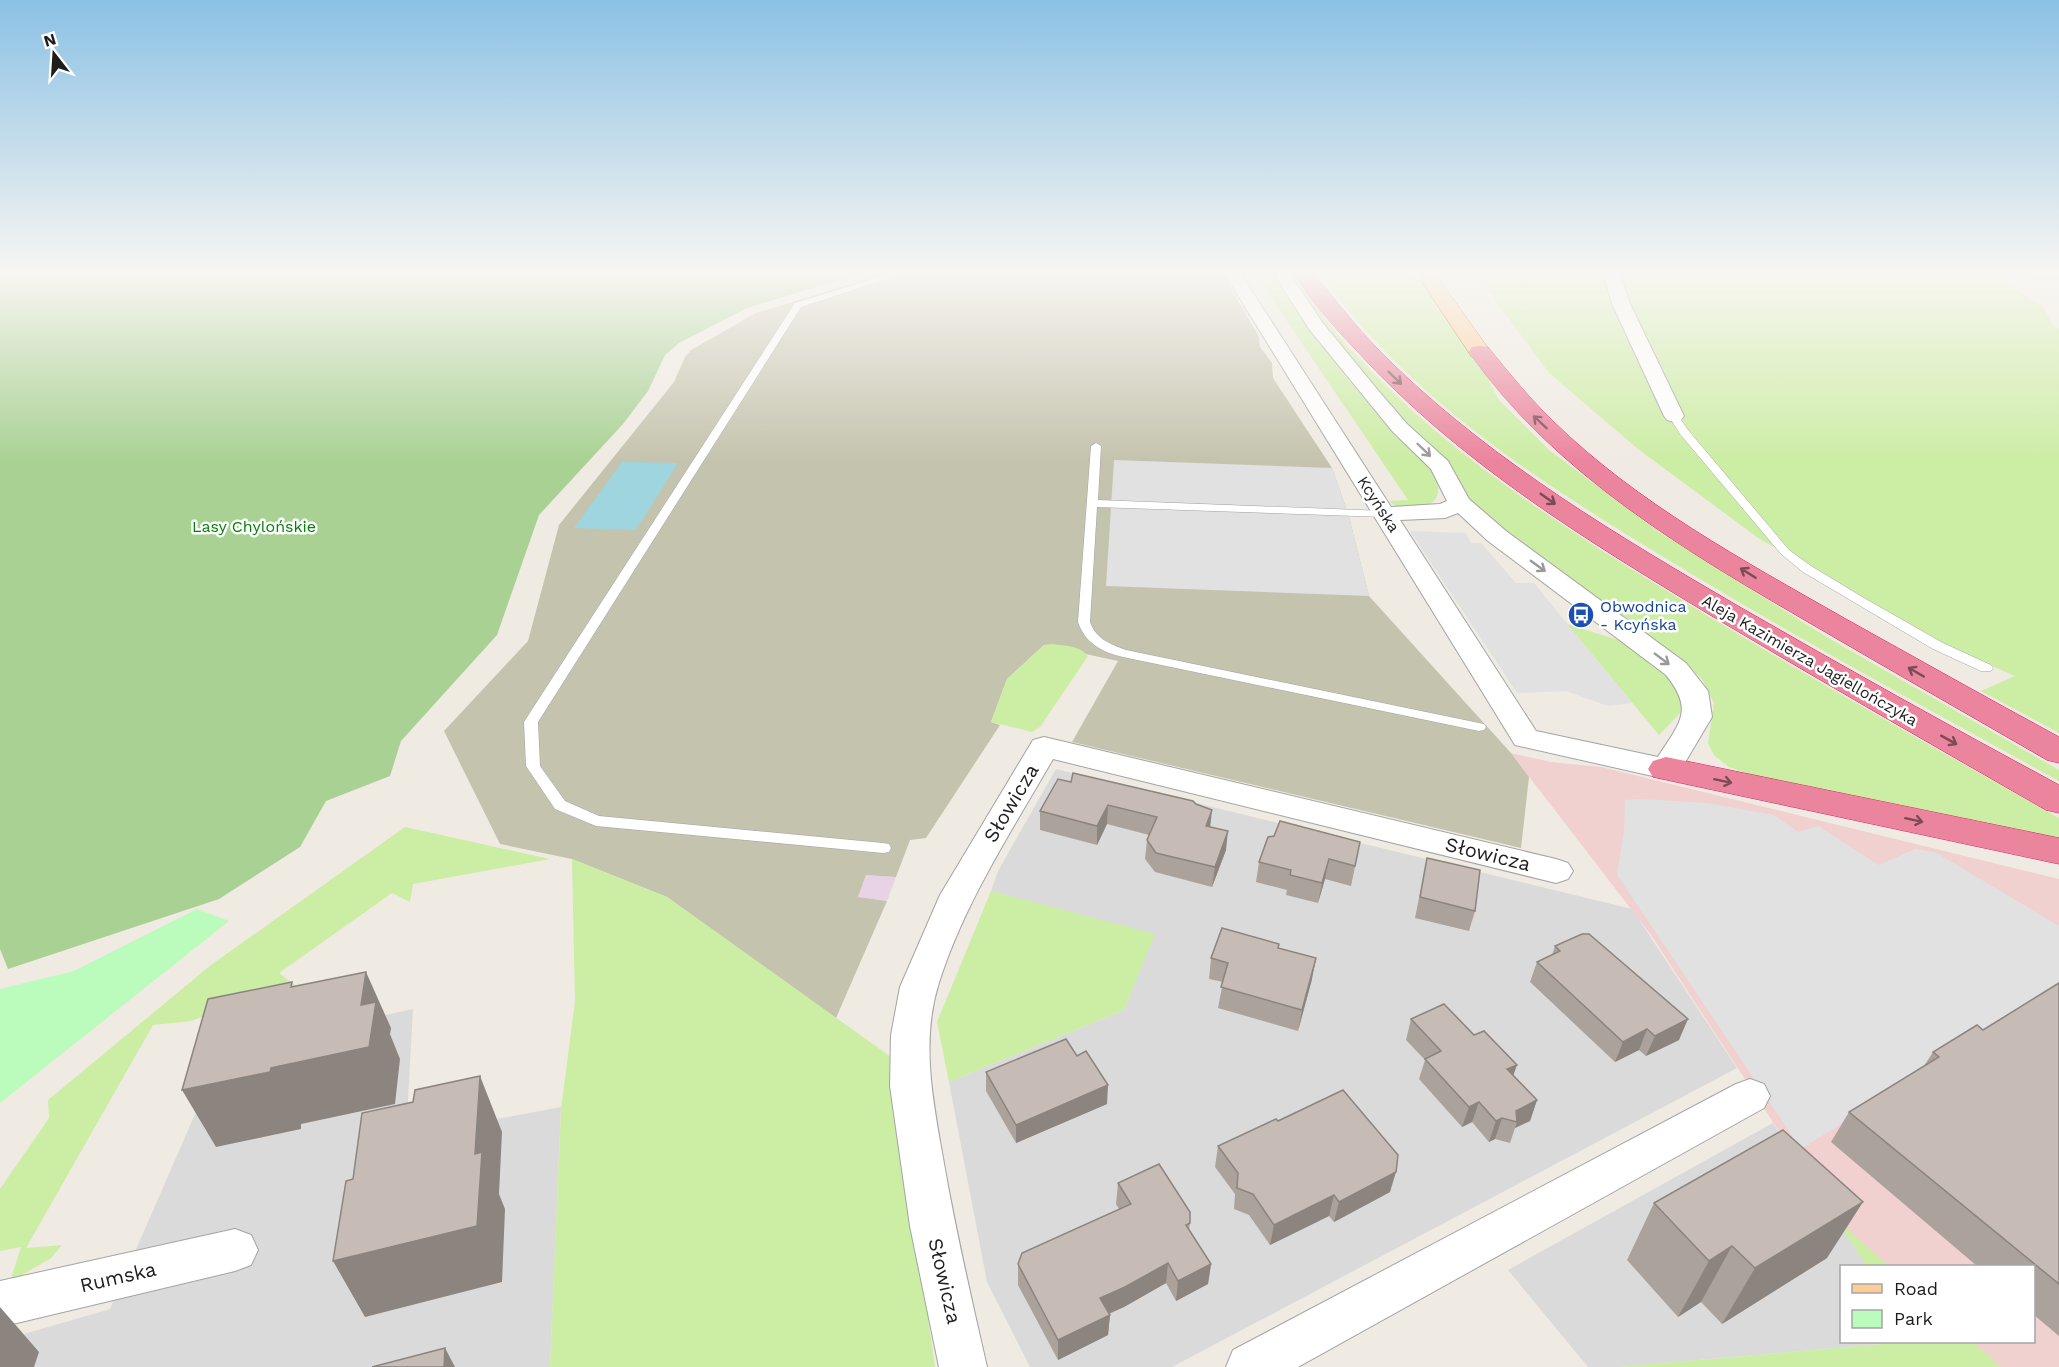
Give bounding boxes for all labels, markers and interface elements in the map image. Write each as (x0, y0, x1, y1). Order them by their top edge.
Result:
north arrow (24, 24, 84, 84)
text: N (41, 29, 58, 51)
one-way arrow (1387, 371, 1402, 386)
one-way arrow (1532, 415, 1547, 429)
one-way arrow (1416, 443, 1431, 458)
street label: Kcyńska (1353, 473, 1404, 536)
one-way arrow (1539, 493, 1555, 505)
park label: Lasy Chylońskie (192, 517, 316, 536)
one-way arrow (1529, 560, 1545, 572)
one-way arrow (1740, 567, 1757, 579)
street label: Aleja Kazimierza Jagiellończyka (1699, 591, 1921, 730)
place label: Obwodnica - Kcyńska (1600, 597, 1687, 634)
bus stop icon: Obwodnica - Kcyńska (1566, 600, 1596, 630)
one-way arrow (1653, 652, 1669, 665)
one-way arrow (1908, 666, 1926, 677)
one-way arrow (1939, 735, 1957, 746)
street label: Słowicza (978, 759, 1044, 847)
one-way arrow (1713, 775, 1732, 787)
one-way arrow (1904, 815, 1923, 827)
street label: Słowicza (1443, 832, 1533, 876)
street label: Słowicza (924, 1236, 966, 1326)
street label: Rumska (78, 1257, 158, 1297)
legend (1840, 1265, 2035, 1343)
text: Road (1894, 1278, 1938, 1299)
text: Park (1894, 1308, 1933, 1329)

